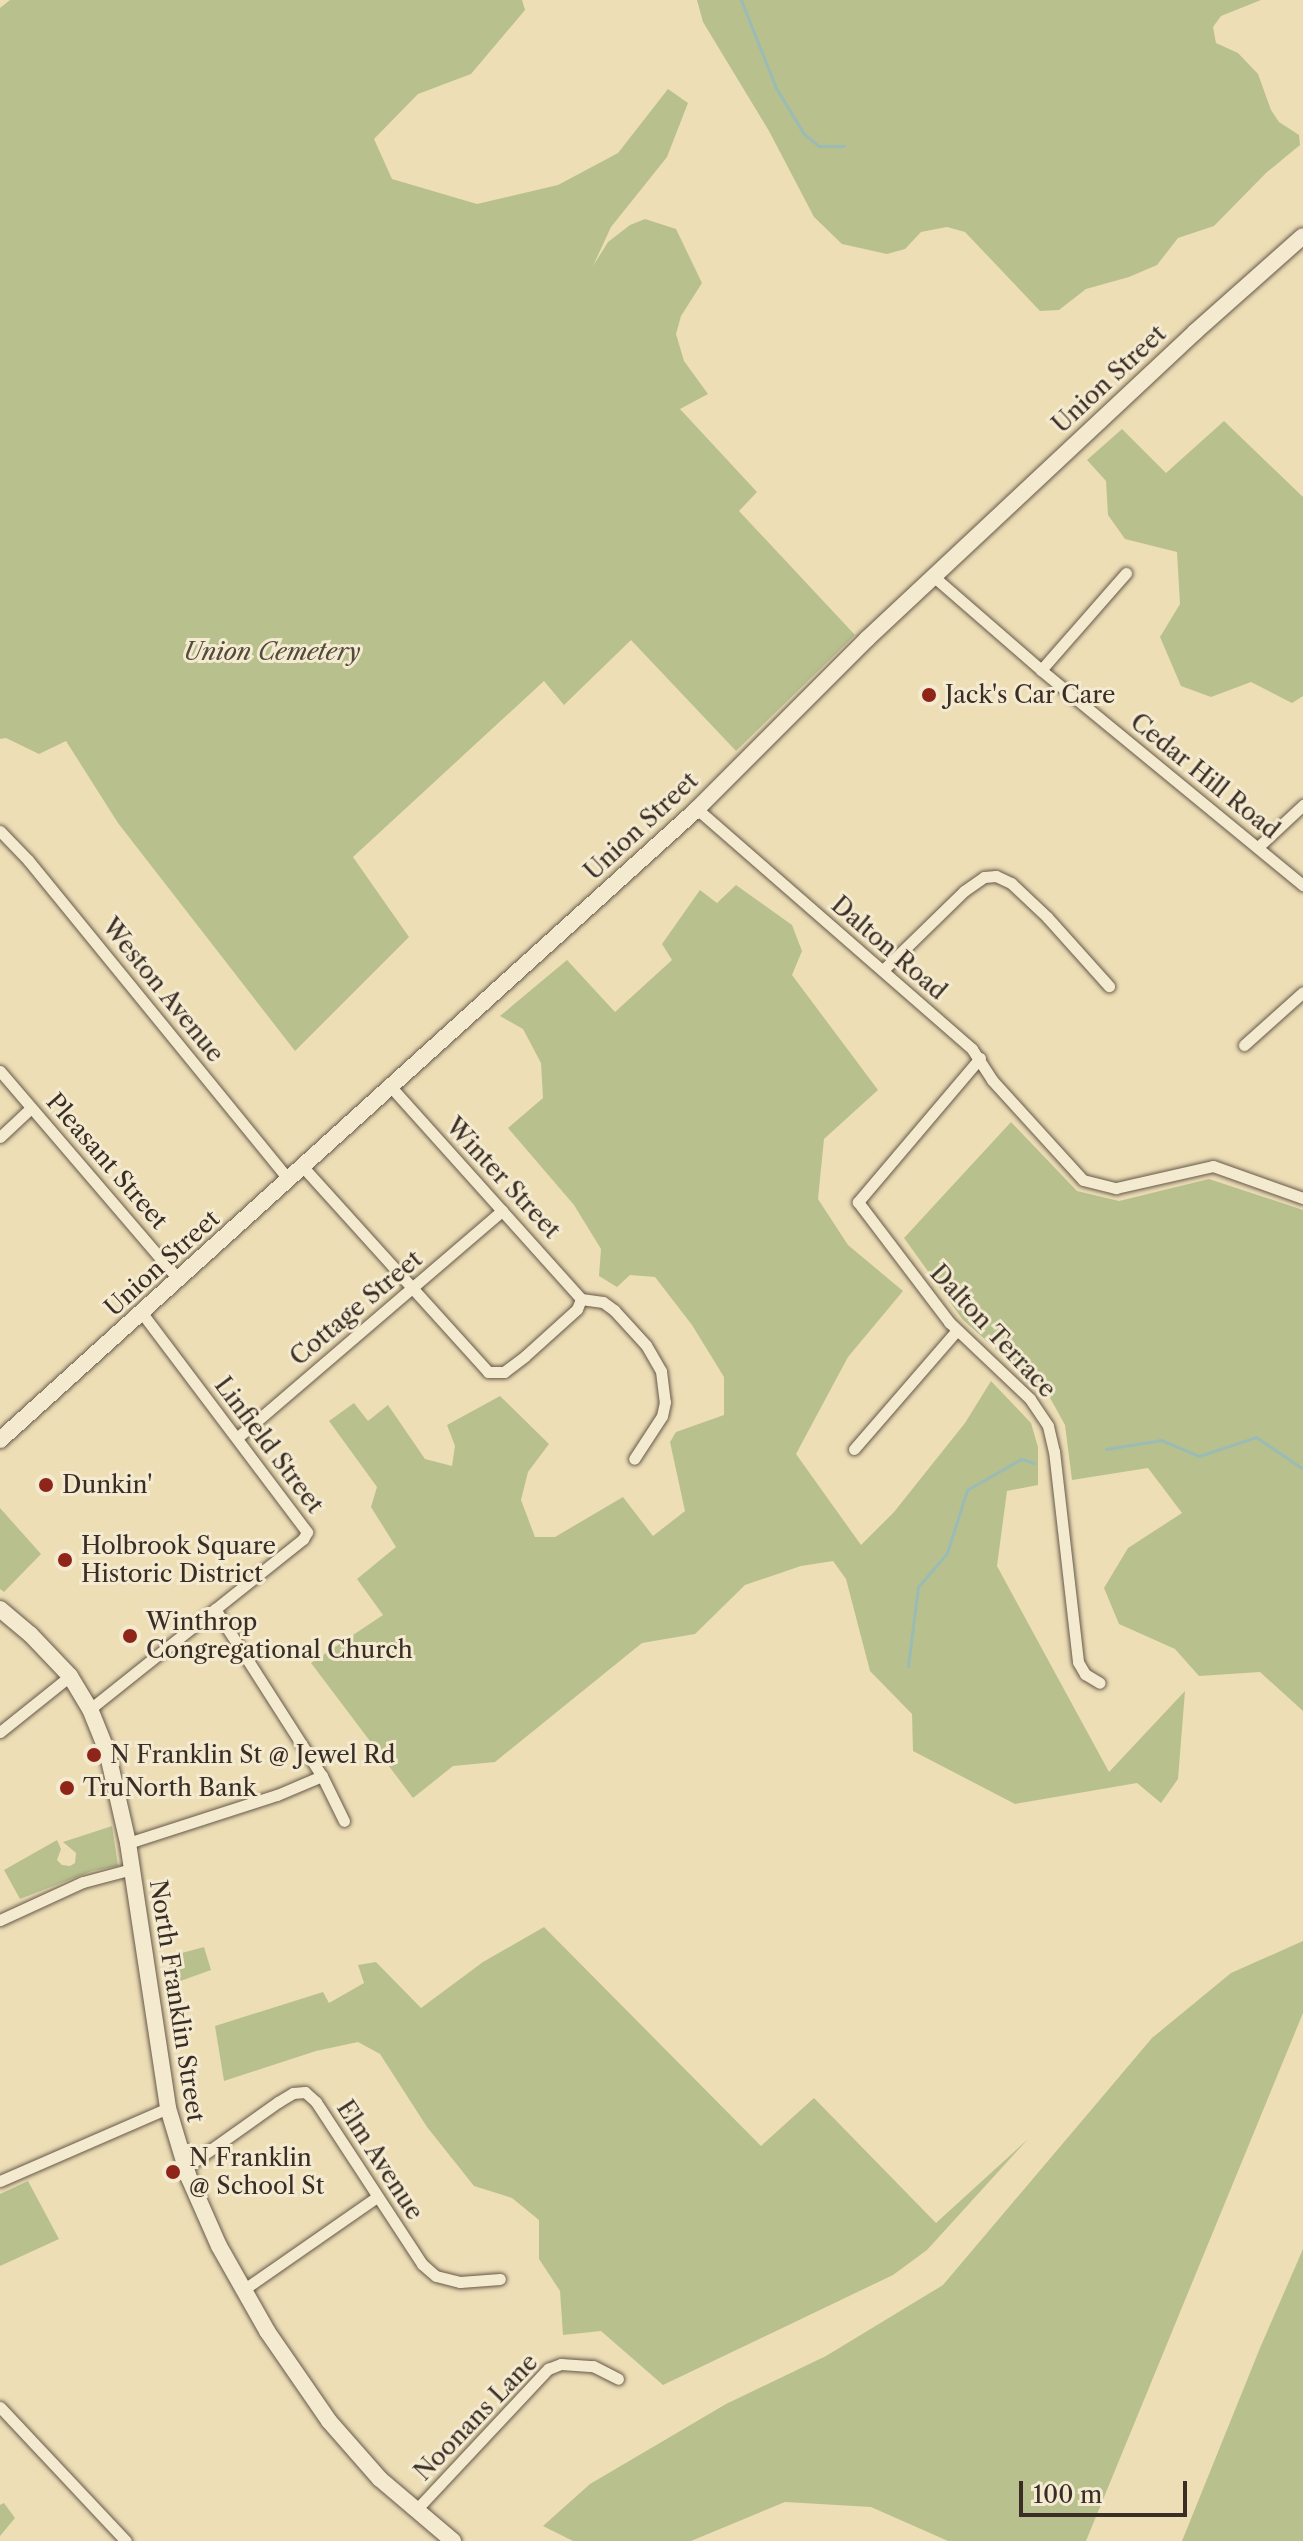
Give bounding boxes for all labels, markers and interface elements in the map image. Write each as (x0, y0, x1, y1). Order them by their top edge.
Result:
street label: Union Street (1046, 319, 1172, 439)
park label: Union Cemetery (183, 638, 361, 666)
place label: Jack's Car Care (945, 681, 1116, 709)
marker: Jack's Car Care (920, 686, 938, 704)
street label: Cedar Hill Road (1125, 707, 1285, 845)
street label: Union Street (578, 766, 704, 886)
street label: Dalton Road (826, 890, 952, 1006)
street label: Weston Avenue (96, 912, 230, 1068)
street label: Pleasant Street (40, 1087, 174, 1235)
street label: Winter Street (440, 1111, 566, 1245)
street label: Union Street (99, 1204, 225, 1322)
street label: Cottage Street (284, 1245, 428, 1371)
street label: Dalton Terrace (924, 1258, 1062, 1404)
street label: Linfield Street (209, 1371, 329, 1519)
place label: Dunkin' (62, 1471, 152, 1499)
marker: Dunkin' (37, 1476, 55, 1494)
place label: Holbrook Square Historic District (81, 1532, 276, 1588)
marker: Holbrook Square Historic District (56, 1551, 74, 1569)
place label: Winthrop Congregational Church (146, 1608, 413, 1664)
marker: Winthrop Congregational Church (121, 1627, 139, 1645)
place label: N Franklin St @ Jewel Rd (110, 1741, 395, 1769)
marker: N Franklin St @ Jewel Rd (85, 1746, 103, 1764)
place label: TruNorth Bank (83, 1774, 257, 1802)
marker: TruNorth Bank (58, 1779, 76, 1797)
street label: North Franklin Street (144, 1878, 210, 2124)
street label: Elm Avenue (330, 2094, 430, 2226)
place label: N Franklin @ School St (189, 2144, 324, 2200)
marker: N Franklin @ School St (164, 2163, 182, 2181)
street label: Noonans Lane (408, 2348, 544, 2486)
scale bar (1023, 2465, 1191, 2515)
text: 100 m (1033, 2480, 1102, 2509)

